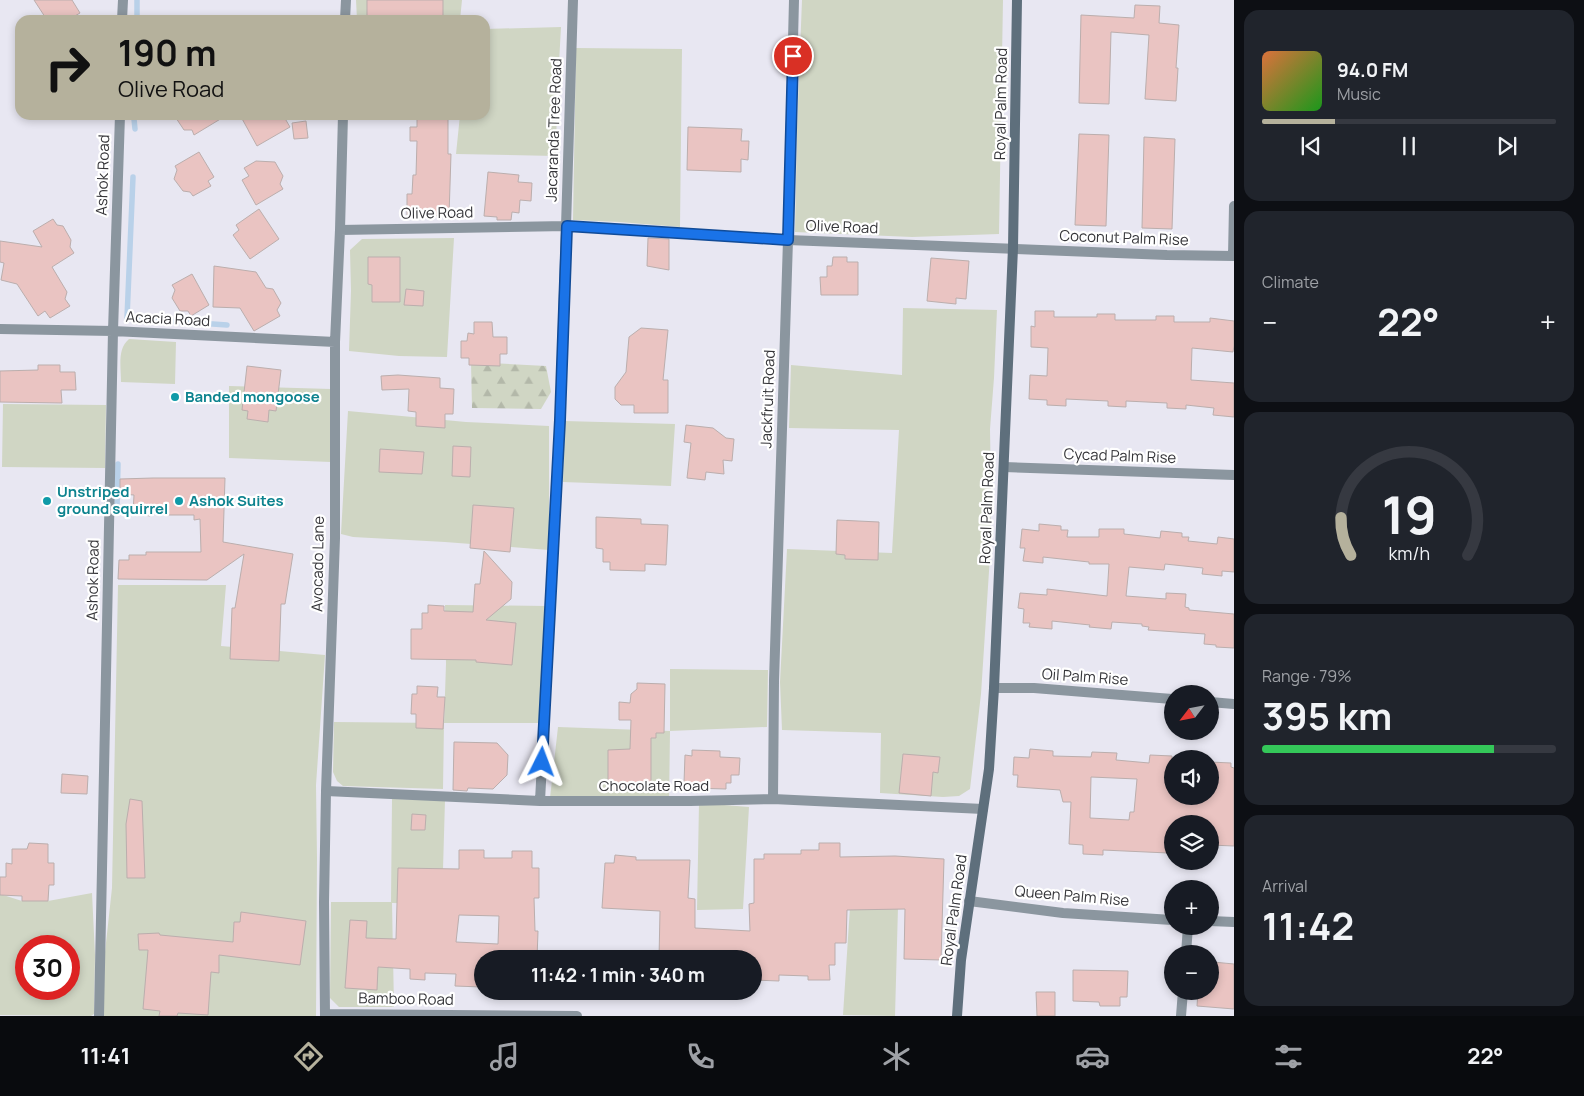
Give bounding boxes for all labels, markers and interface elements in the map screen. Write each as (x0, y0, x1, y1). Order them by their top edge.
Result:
text: 190 m (118, 29, 217, 77)
icon: right (35, 35, 100, 100)
pin (772, 35, 814, 77)
icon: arrive (779, 42, 807, 70)
street label: Royal Palm Road (989, 48, 1012, 160)
text: 94.0 FM (1337, 57, 1408, 83)
street label: Jacaranda Tree Road (540, 58, 567, 202)
text: Olive Road (118, 74, 224, 104)
text: Music (1337, 83, 1381, 105)
icon: previous (1297, 132, 1325, 160)
icon: pause (1395, 132, 1423, 160)
icon: next (1493, 132, 1521, 160)
street label: Ashok Road (91, 134, 114, 216)
street label: Olive Road (401, 201, 473, 224)
street label: Olive Road (805, 215, 879, 238)
street label: Coconut Palm Rise (1059, 225, 1189, 250)
text: Climate (1262, 271, 1319, 293)
text: 22° (1377, 295, 1440, 347)
text: − (1262, 303, 1277, 341)
text: + (1540, 303, 1556, 341)
street label: Acacia Road (125, 306, 211, 331)
street label: Jackfruit Road (755, 349, 780, 449)
place label: Banded mongoose (185, 386, 320, 407)
marker: Banded mongoose (169, 391, 181, 403)
street label: Cycad Palm Rise (1063, 443, 1177, 468)
street label: Royal Palm Road (974, 452, 999, 564)
text: 19 (1381, 479, 1437, 550)
place label: Unstriped ground squirrel (57, 481, 168, 519)
place label: Ashok Suites (189, 490, 284, 511)
marker: Unstriped ground squirrel (41, 495, 53, 507)
marker: Ashok Suites (173, 495, 185, 507)
street label: Avocado Lane (306, 516, 329, 612)
street label: Ashok Road (81, 539, 104, 621)
text: km/h (1388, 541, 1430, 565)
street label: Oil Palm Rise (1041, 663, 1129, 690)
text: Range · 79% (1262, 665, 1352, 687)
north arrow (1164, 685, 1219, 740)
map controls (1164, 685, 1219, 1000)
text: 395 km (1262, 689, 1392, 741)
position arrow (515, 735, 567, 787)
button: sound (1164, 750, 1219, 805)
street label: Chocolate Road (599, 775, 709, 796)
button: layers (1164, 815, 1219, 870)
street label: Royal Palm Road (935, 853, 972, 967)
text: Arrival (1262, 875, 1308, 897)
street label: Queen Palm Rise (1014, 880, 1130, 911)
button: + (1164, 880, 1219, 935)
text: 11:42 (1262, 899, 1354, 951)
speed limit sign: 30 (15, 935, 80, 1000)
button: − (1164, 945, 1219, 1000)
text: 11:42 · 1 min · 340 m (531, 962, 705, 988)
street label: Bamboo Road (358, 987, 454, 1010)
icon: directions (291, 1039, 326, 1074)
icon: music (487, 1039, 522, 1074)
icon: phone (683, 1039, 718, 1074)
icon: climate (879, 1039, 914, 1074)
icon: car (1075, 1039, 1110, 1074)
icon: filters (1271, 1039, 1306, 1074)
text: 11:41 (81, 1041, 130, 1071)
text: 22° (1467, 1041, 1503, 1071)

